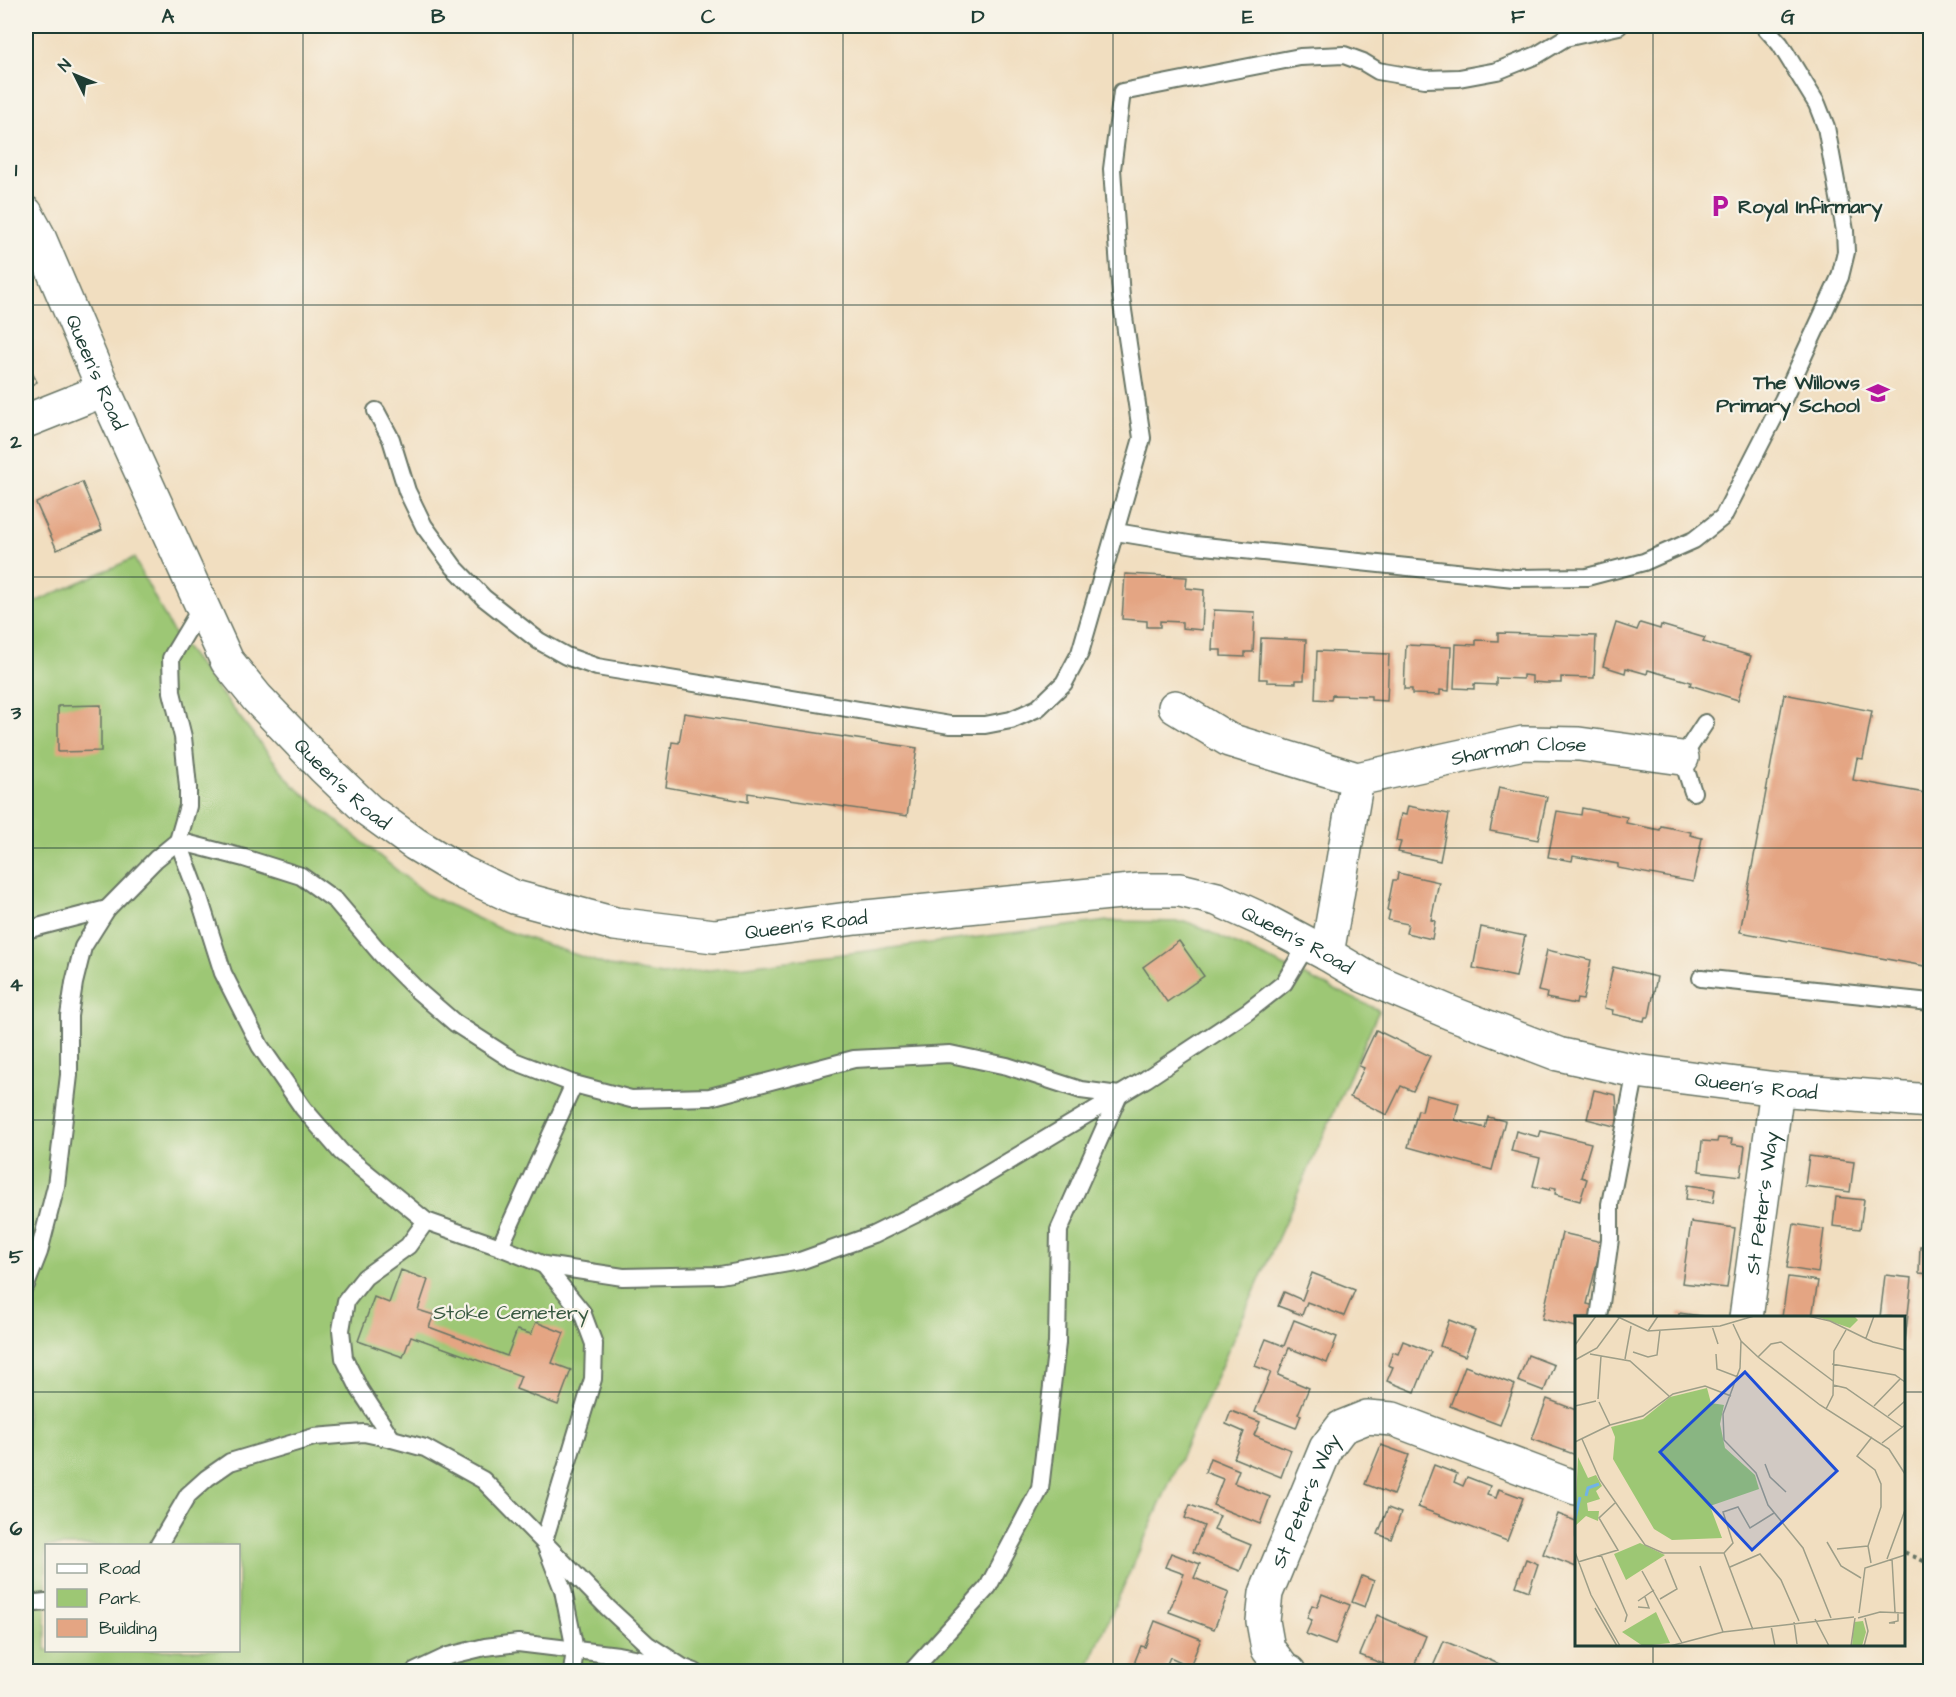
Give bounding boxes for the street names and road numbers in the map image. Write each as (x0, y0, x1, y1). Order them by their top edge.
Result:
street label: Queen's Road (58, 310, 133, 435)
street label: Sharman Close (1448, 730, 1589, 773)
street label: Queen's Road (287, 732, 396, 837)
street label: Queen's Road (1237, 899, 1358, 982)
street label: Queen's Road (743, 904, 869, 947)
street label: Queen's Road (1693, 1066, 1819, 1107)
street label: St Peter's Way (1739, 1130, 1787, 1276)
street label: St Peter's Way (1265, 1428, 1348, 1572)

